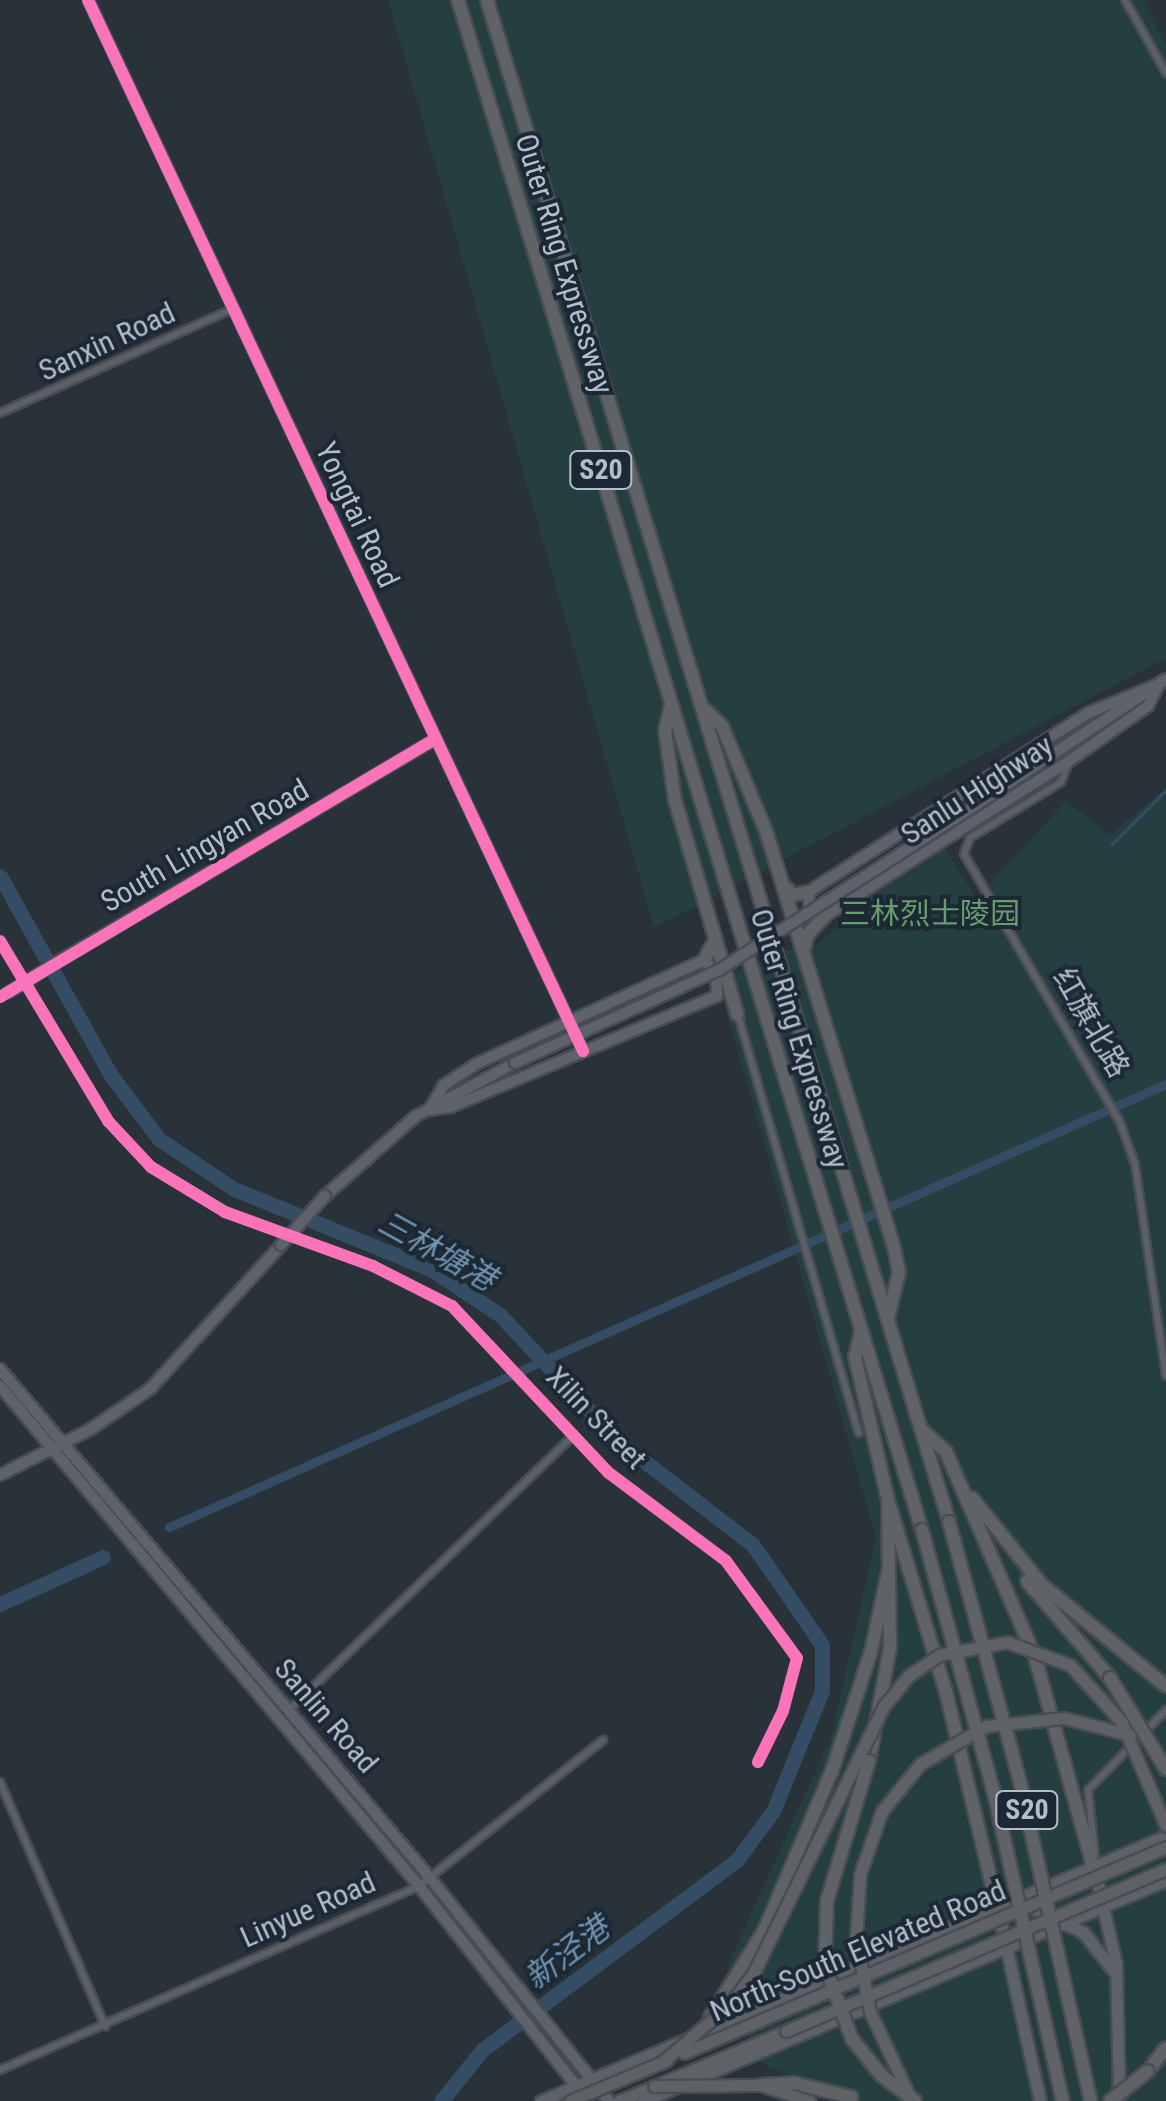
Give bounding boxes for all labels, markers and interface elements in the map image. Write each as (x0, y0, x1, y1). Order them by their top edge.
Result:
street label: Outer Ring Expressway (507, 130, 621, 398)
street label: Sanxin Road (33, 295, 181, 389)
street label: Yongtai Road (308, 437, 406, 593)
road number: S20 (568, 447, 634, 493)
street label: Sanlu Highway (894, 728, 1060, 852)
street label: South Lingyan Road (95, 772, 315, 920)
park label: 三林烈士陵园 (840, 896, 1020, 932)
street label: Outer Ring Expressway (742, 905, 856, 1173)
street label: 红旗北路 (1045, 962, 1137, 1084)
water label: 三林塘港 (372, 1203, 502, 1299)
street label: Xilin Street (538, 1359, 654, 1477)
street label: Sanlin Road (267, 1651, 385, 1781)
road number: S20 (994, 1787, 1060, 1833)
street label: Linyue Road (235, 1864, 381, 1956)
street label: North-South Elevated Road (705, 1872, 1011, 2030)
water label: 新泾港 (517, 1909, 617, 1997)

